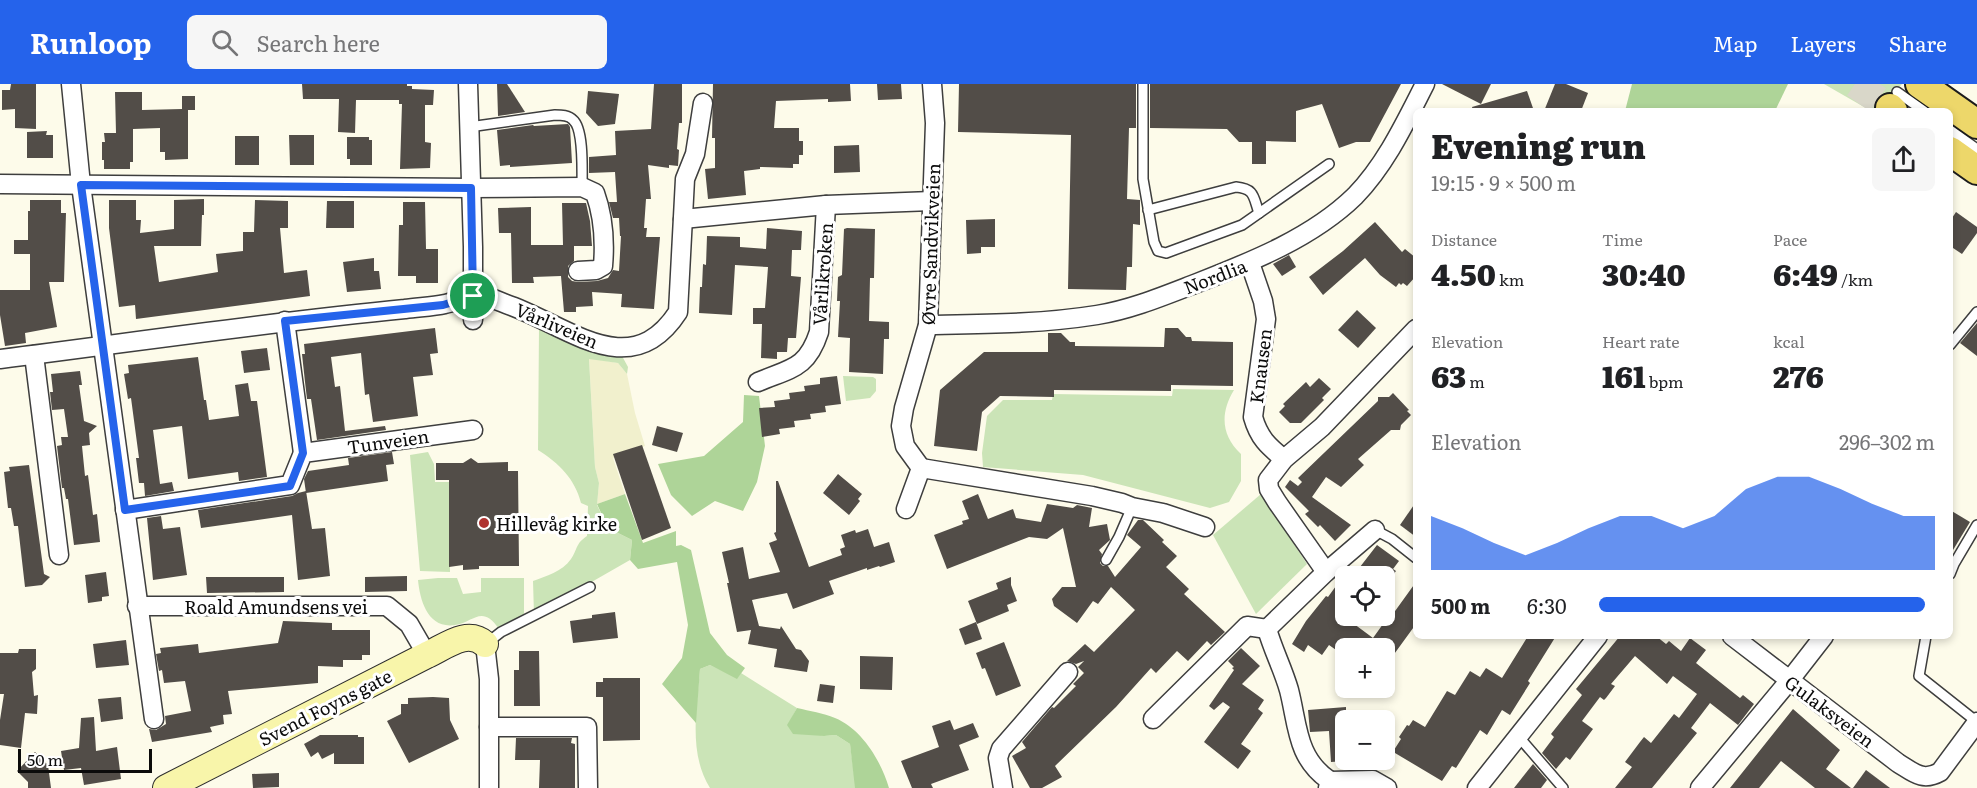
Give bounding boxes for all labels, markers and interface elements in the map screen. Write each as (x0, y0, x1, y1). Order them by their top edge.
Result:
search box (187, 15, 607, 69)
text: Runloop (30, 21, 151, 63)
icon: search (208, 26, 241, 59)
text: Search here (256, 26, 380, 59)
text: Map (1713, 27, 1758, 58)
text: Layers (1791, 27, 1856, 58)
text: Share (1889, 27, 1947, 58)
text: Evening run (1431, 120, 1646, 169)
button: share (1872, 128, 1935, 191)
street label: Øvre Sandvikveien (914, 163, 946, 325)
text: 19:15 · 9 × 500 m (1431, 167, 1576, 197)
street label: Vårlikroken (805, 222, 839, 326)
text: Distance (1431, 227, 1497, 251)
text: Time (1602, 227, 1643, 251)
text: Pace (1773, 227, 1807, 251)
text: 4.50 (1431, 251, 1496, 295)
text: 30:40 (1602, 251, 1686, 295)
text: 6:49 (1773, 251, 1838, 295)
street label: Nordlia (1180, 252, 1251, 300)
text: km (1496, 267, 1524, 291)
text: /km (1838, 267, 1873, 291)
pin (447, 270, 498, 321)
icon: arrive (456, 279, 489, 312)
street label: Vårliveien (511, 295, 603, 355)
street label: Knausen (1242, 327, 1278, 405)
text: Elevation (1431, 329, 1503, 353)
text: Heart rate (1602, 329, 1680, 353)
text: kcal (1773, 329, 1805, 353)
text: 63 (1431, 353, 1466, 397)
text: 161 (1602, 353, 1645, 397)
text: 276 (1773, 353, 1824, 397)
text: m (1466, 369, 1485, 393)
text: bpm (1645, 369, 1683, 393)
street label: Tunveien (345, 422, 431, 460)
text: Elevation (1431, 426, 1521, 456)
text: 296–302 m (1839, 426, 1935, 456)
place label: Hillevåg kirke (496, 510, 617, 537)
marker: Hillevåg kirke (477, 516, 491, 530)
map controls (1335, 566, 1395, 770)
button: locate (1335, 566, 1395, 626)
text: 500 m (1431, 590, 1490, 620)
text: 6:30 (1527, 590, 1567, 620)
street label: Roald Amundsens vei (184, 593, 368, 620)
button: + (1335, 638, 1395, 698)
street label: Svend Foyns gate (254, 662, 396, 752)
street label: Gulaksveien (1779, 668, 1881, 754)
button: − (1335, 710, 1395, 770)
scale bar (18, 746, 152, 774)
text: 50 m (27, 747, 63, 771)

